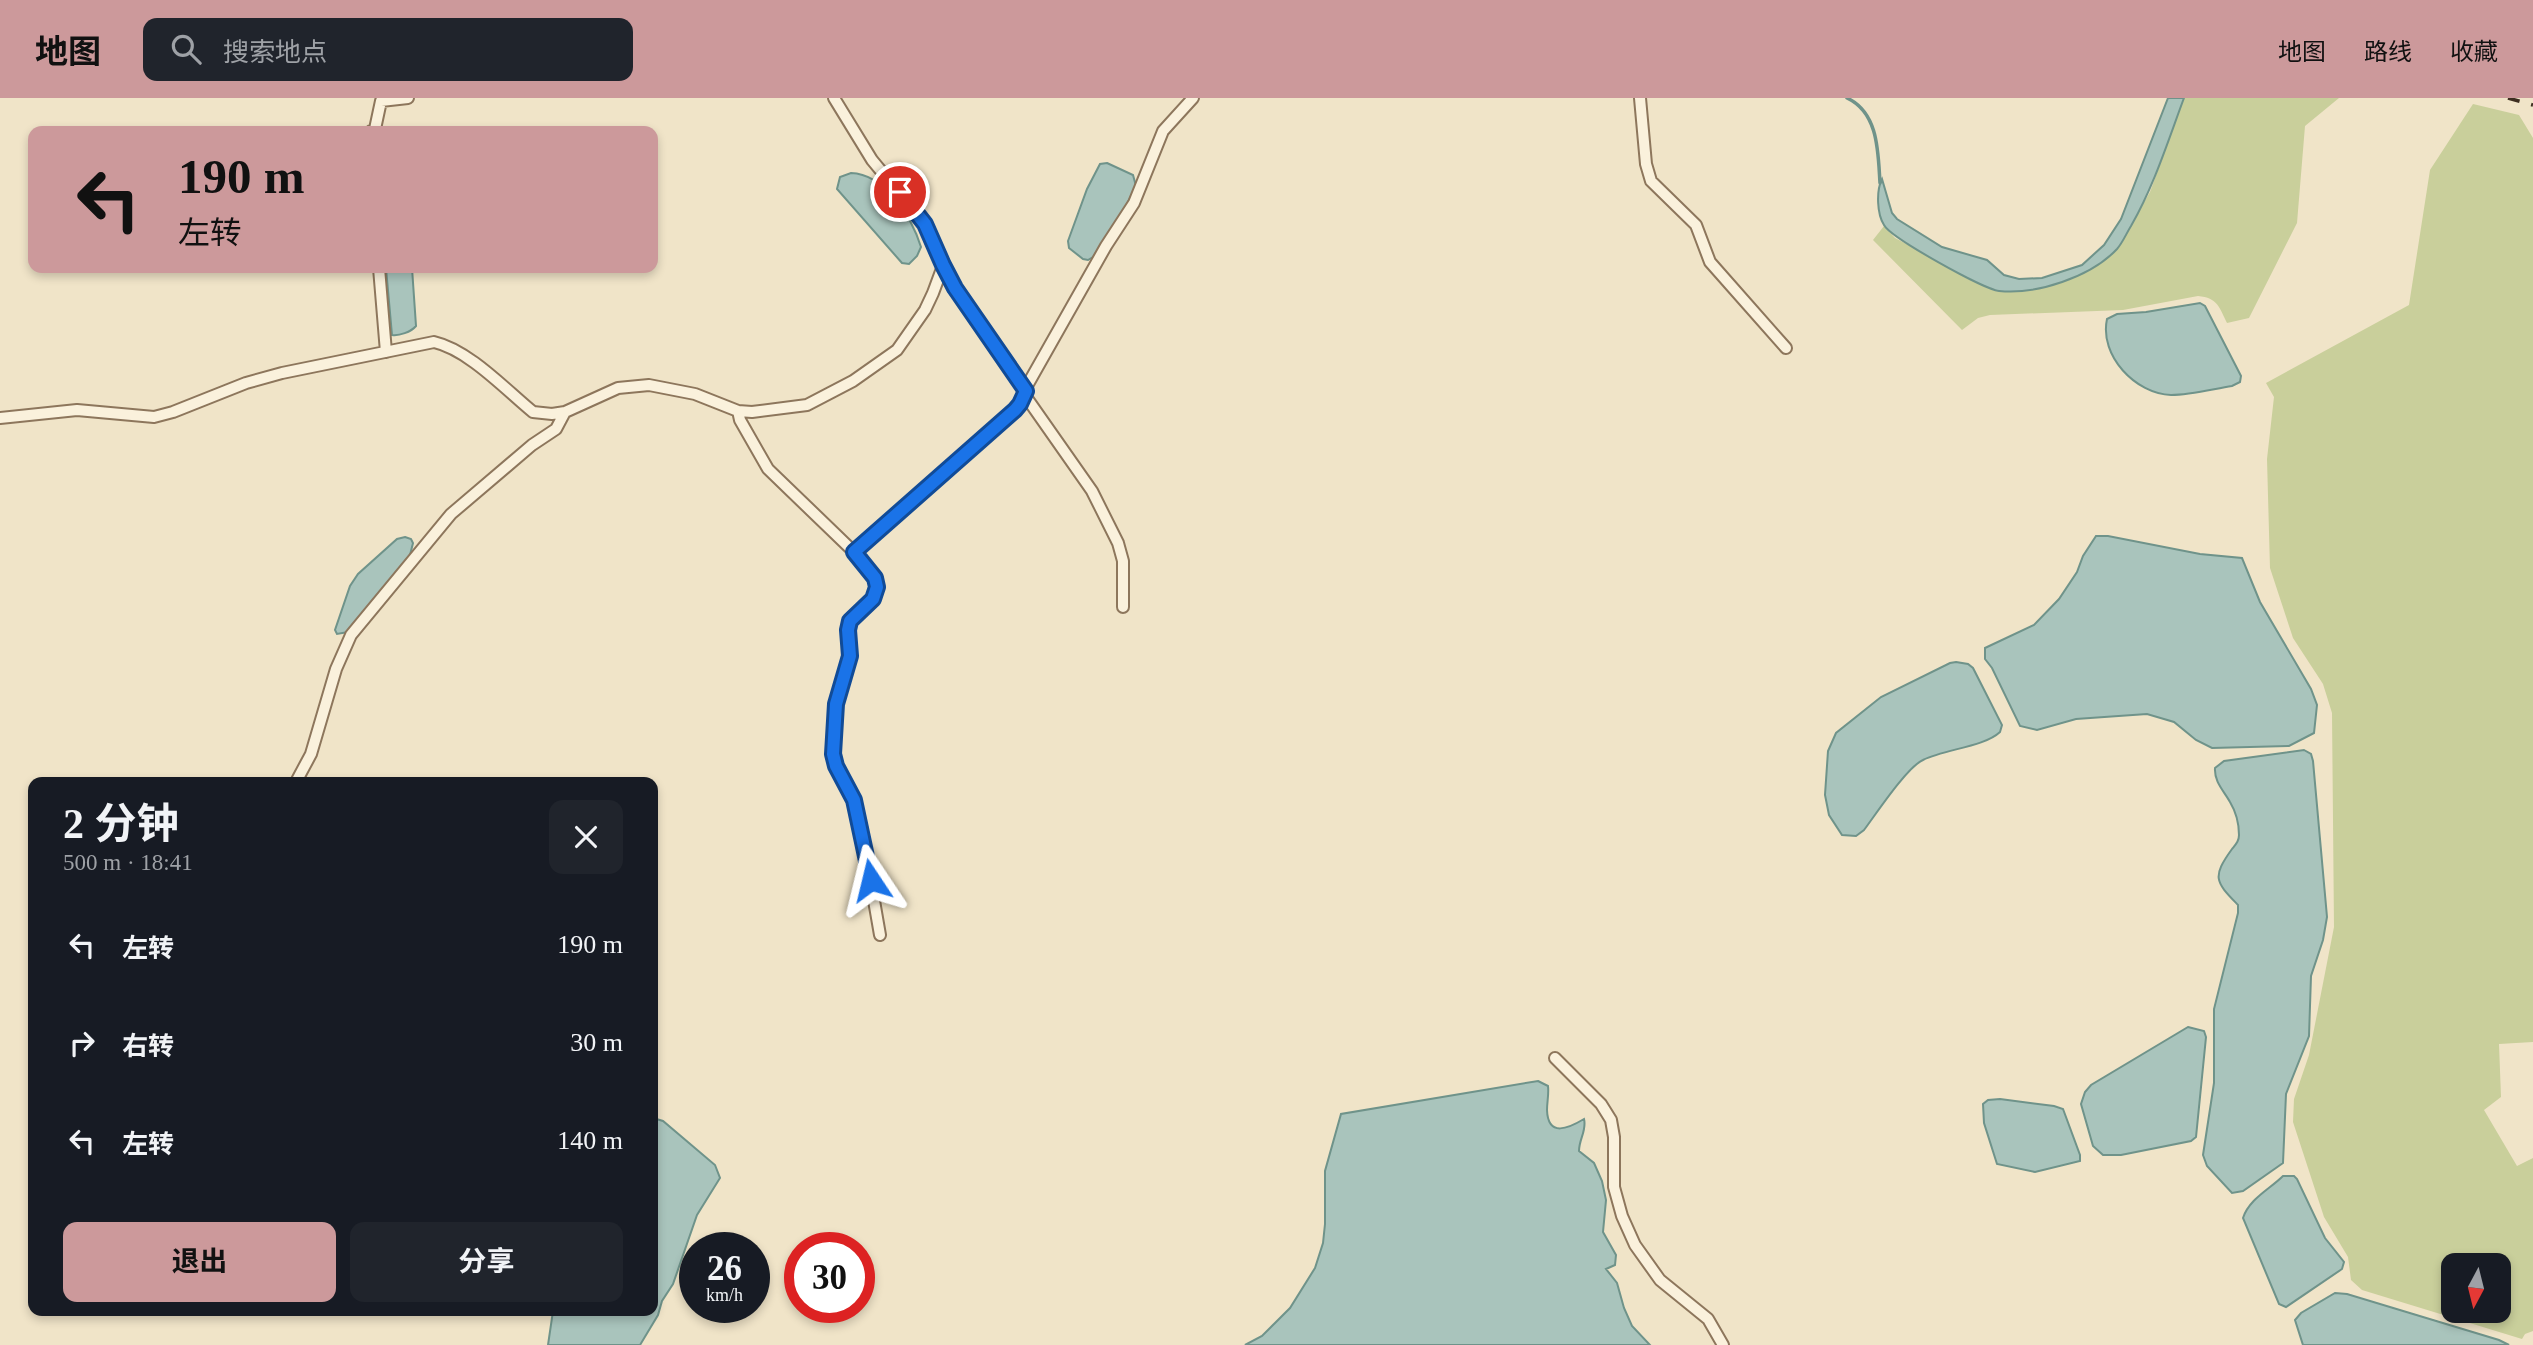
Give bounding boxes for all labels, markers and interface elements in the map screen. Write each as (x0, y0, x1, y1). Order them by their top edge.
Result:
search box (143, 18, 633, 81)
icon: search (167, 30, 205, 68)
text: 地图 (35, 34, 101, 70)
text: 搜索地点 (223, 38, 327, 67)
text: 地图 (2278, 39, 2326, 65)
text: 路线 (2364, 39, 2412, 65)
text: 收藏 (2450, 39, 2498, 65)
text: 190 m (178, 149, 305, 204)
icon: left (63, 154, 154, 245)
pin (870, 162, 930, 222)
icon: arrive (881, 173, 919, 211)
text: 左转 (178, 215, 242, 251)
button: close (549, 800, 623, 874)
text: 2 分钟 (63, 801, 179, 847)
position arrow (834, 843, 908, 917)
text: 500 m · 18:41 (63, 850, 193, 875)
icon: left (63, 926, 101, 964)
text: 190 m (557, 930, 623, 959)
text: 左转 (122, 934, 174, 963)
icon: right (63, 1024, 101, 1062)
text: 30 m (570, 1028, 623, 1057)
text: 右转 (122, 1032, 174, 1061)
icon: left (63, 1122, 101, 1160)
text: 140 m (557, 1126, 623, 1155)
text: 左转 (122, 1130, 174, 1159)
button: 退出 (63, 1222, 336, 1302)
button: 分享 (350, 1222, 623, 1302)
speed limit sign: 30 (784, 1232, 875, 1323)
text: 26 (707, 1249, 742, 1288)
north arrow (2441, 1253, 2511, 1323)
map controls (2441, 1253, 2511, 1323)
text: km/h (706, 1285, 743, 1305)

